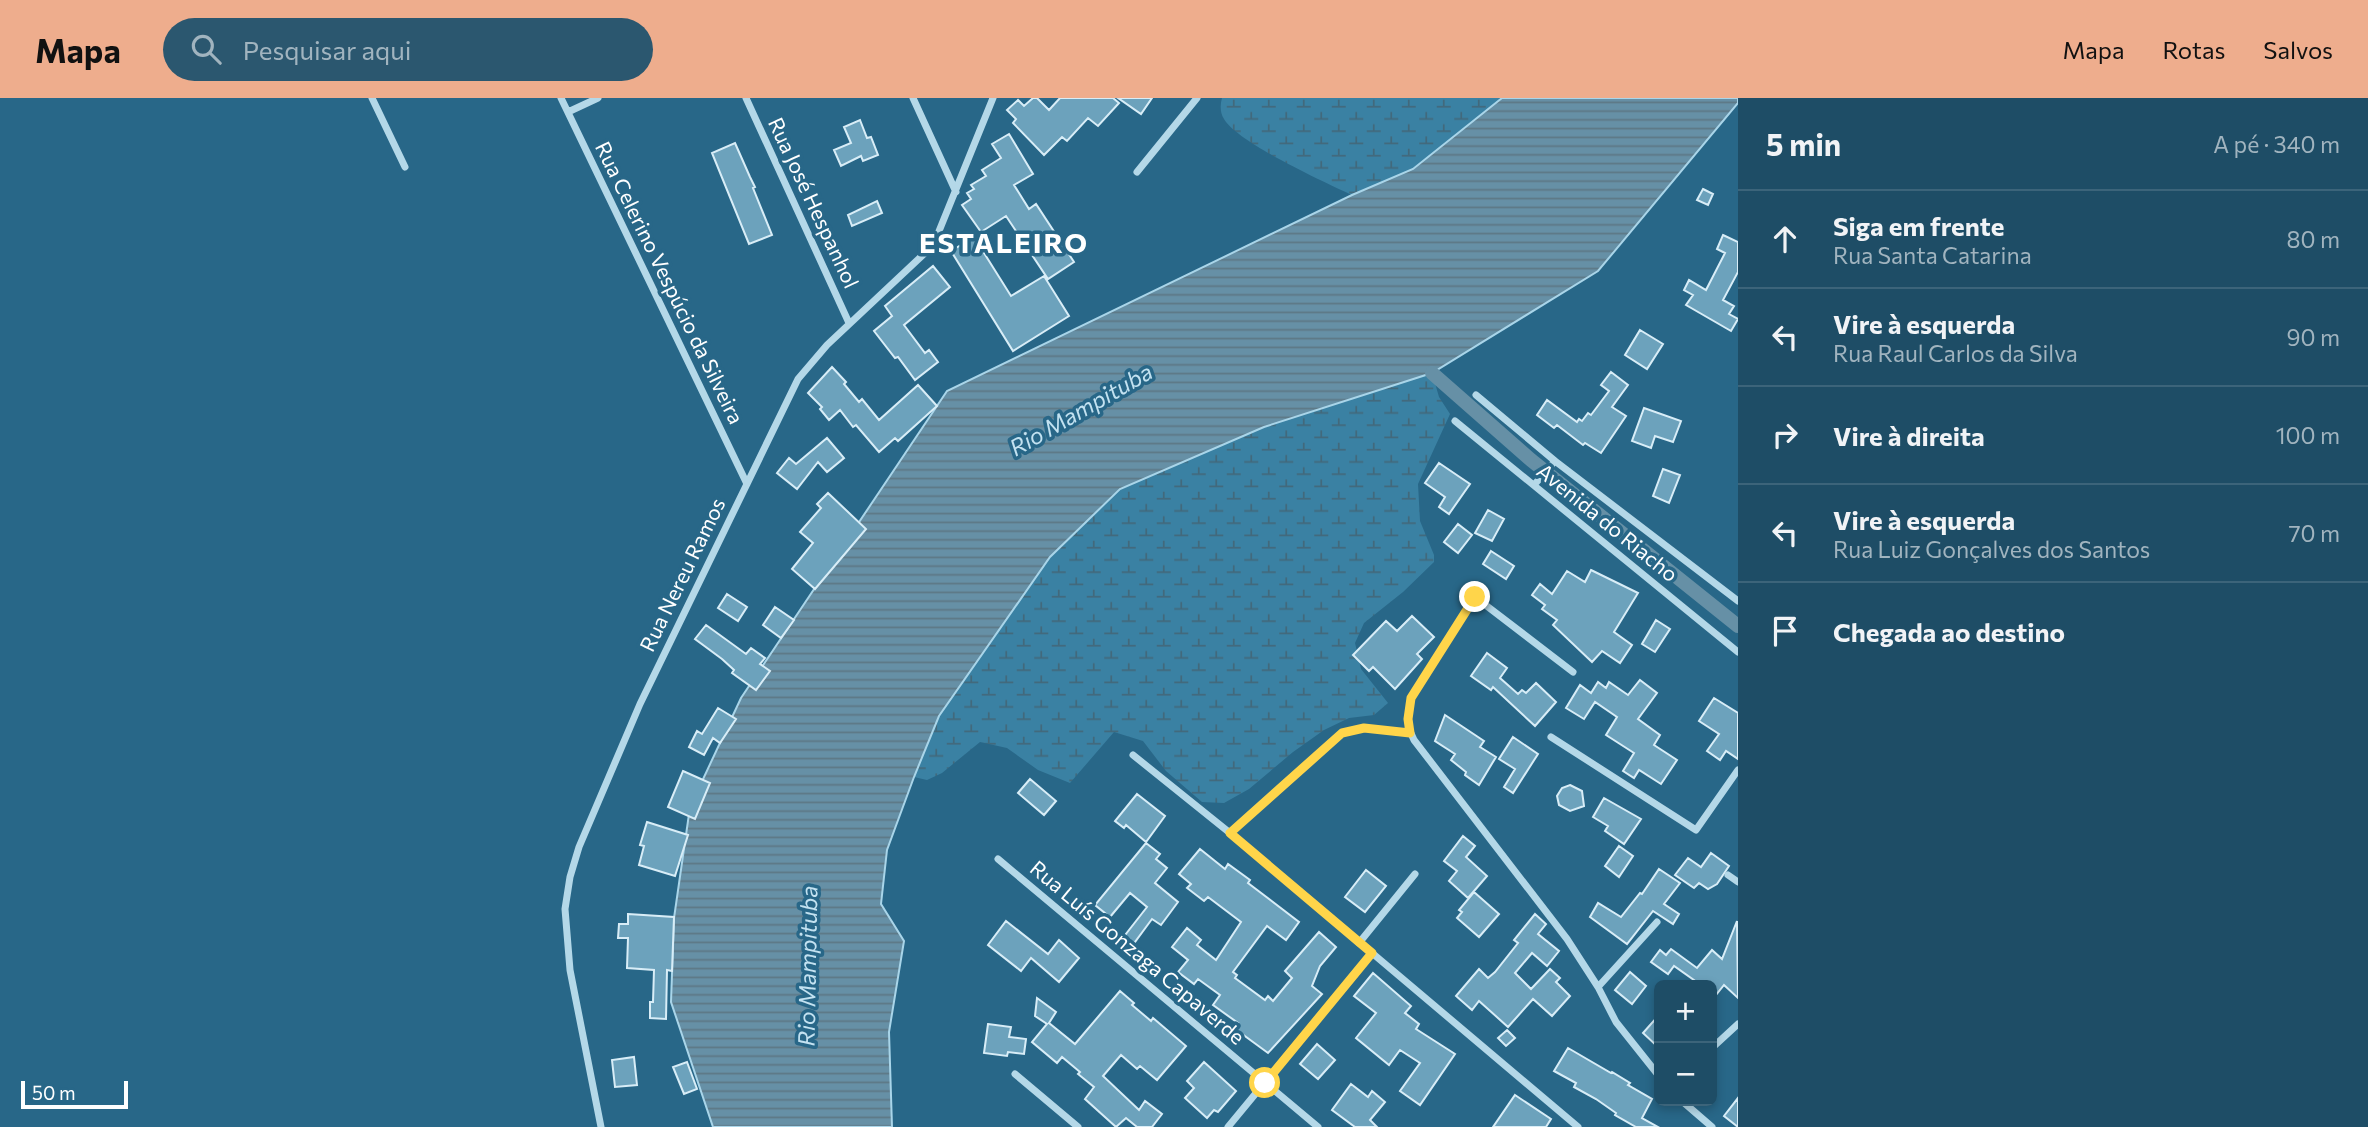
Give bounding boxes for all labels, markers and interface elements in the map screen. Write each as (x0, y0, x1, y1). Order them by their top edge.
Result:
search box (163, 18, 653, 81)
text: Mapa (35, 29, 121, 70)
icon: search (187, 30, 225, 68)
text: Pesquisar aqui (243, 34, 411, 65)
text: Mapa (2063, 35, 2125, 64)
text: Rotas (2163, 35, 2225, 64)
text: Salvos (2263, 35, 2333, 64)
street label: Rua José Hespanhol (764, 113, 865, 292)
text: 5 min (1766, 125, 1841, 162)
text: A pé · 340 m (2213, 130, 2340, 158)
street label: Rua Celerino Vespúcio da Silveira (591, 137, 750, 428)
text: Siga em frente (1833, 210, 2004, 241)
icon: ahead (1766, 220, 1804, 258)
district label: ESTALEIRO (919, 225, 1089, 259)
text: 80 m (2287, 225, 2340, 253)
text: Rua Santa Catarina (1833, 241, 2032, 269)
text: Vire à esquerda (1833, 308, 2015, 339)
icon: left (1766, 318, 1804, 356)
text: 90 m (2287, 323, 2340, 351)
text: Rua Raul Carlos da Silva (1833, 339, 2078, 367)
water label: Rio Mampituba (1004, 357, 1157, 461)
icon: right (1766, 416, 1804, 454)
text: Vire à direita (1833, 420, 1985, 451)
text: 100 m (2276, 421, 2340, 449)
street label: Avenida do Riacho (1533, 457, 1683, 586)
street label: Rua Nereu Ramos (634, 494, 730, 655)
text: Vire à esquerda (1833, 504, 2015, 535)
icon: left (1766, 514, 1804, 552)
text: 70 m (2288, 519, 2340, 547)
text: Rua Luiz Gonçalves dos Santos (1833, 535, 2150, 563)
route end (1459, 581, 1490, 612)
icon: arrive (1766, 612, 1804, 650)
text: Chegada ao destino (1833, 616, 2065, 647)
street label: Rua Luís Gonzaga Capaverde (1026, 855, 1250, 1049)
water label: Rio Mampituba (792, 885, 822, 1047)
map controls (1654, 980, 1717, 1106)
button: + (1654, 980, 1717, 1043)
button: − (1654, 1043, 1717, 1106)
route start (1249, 1067, 1280, 1098)
scale bar (21, 1078, 128, 1110)
text: 50 m (32, 1081, 76, 1104)

